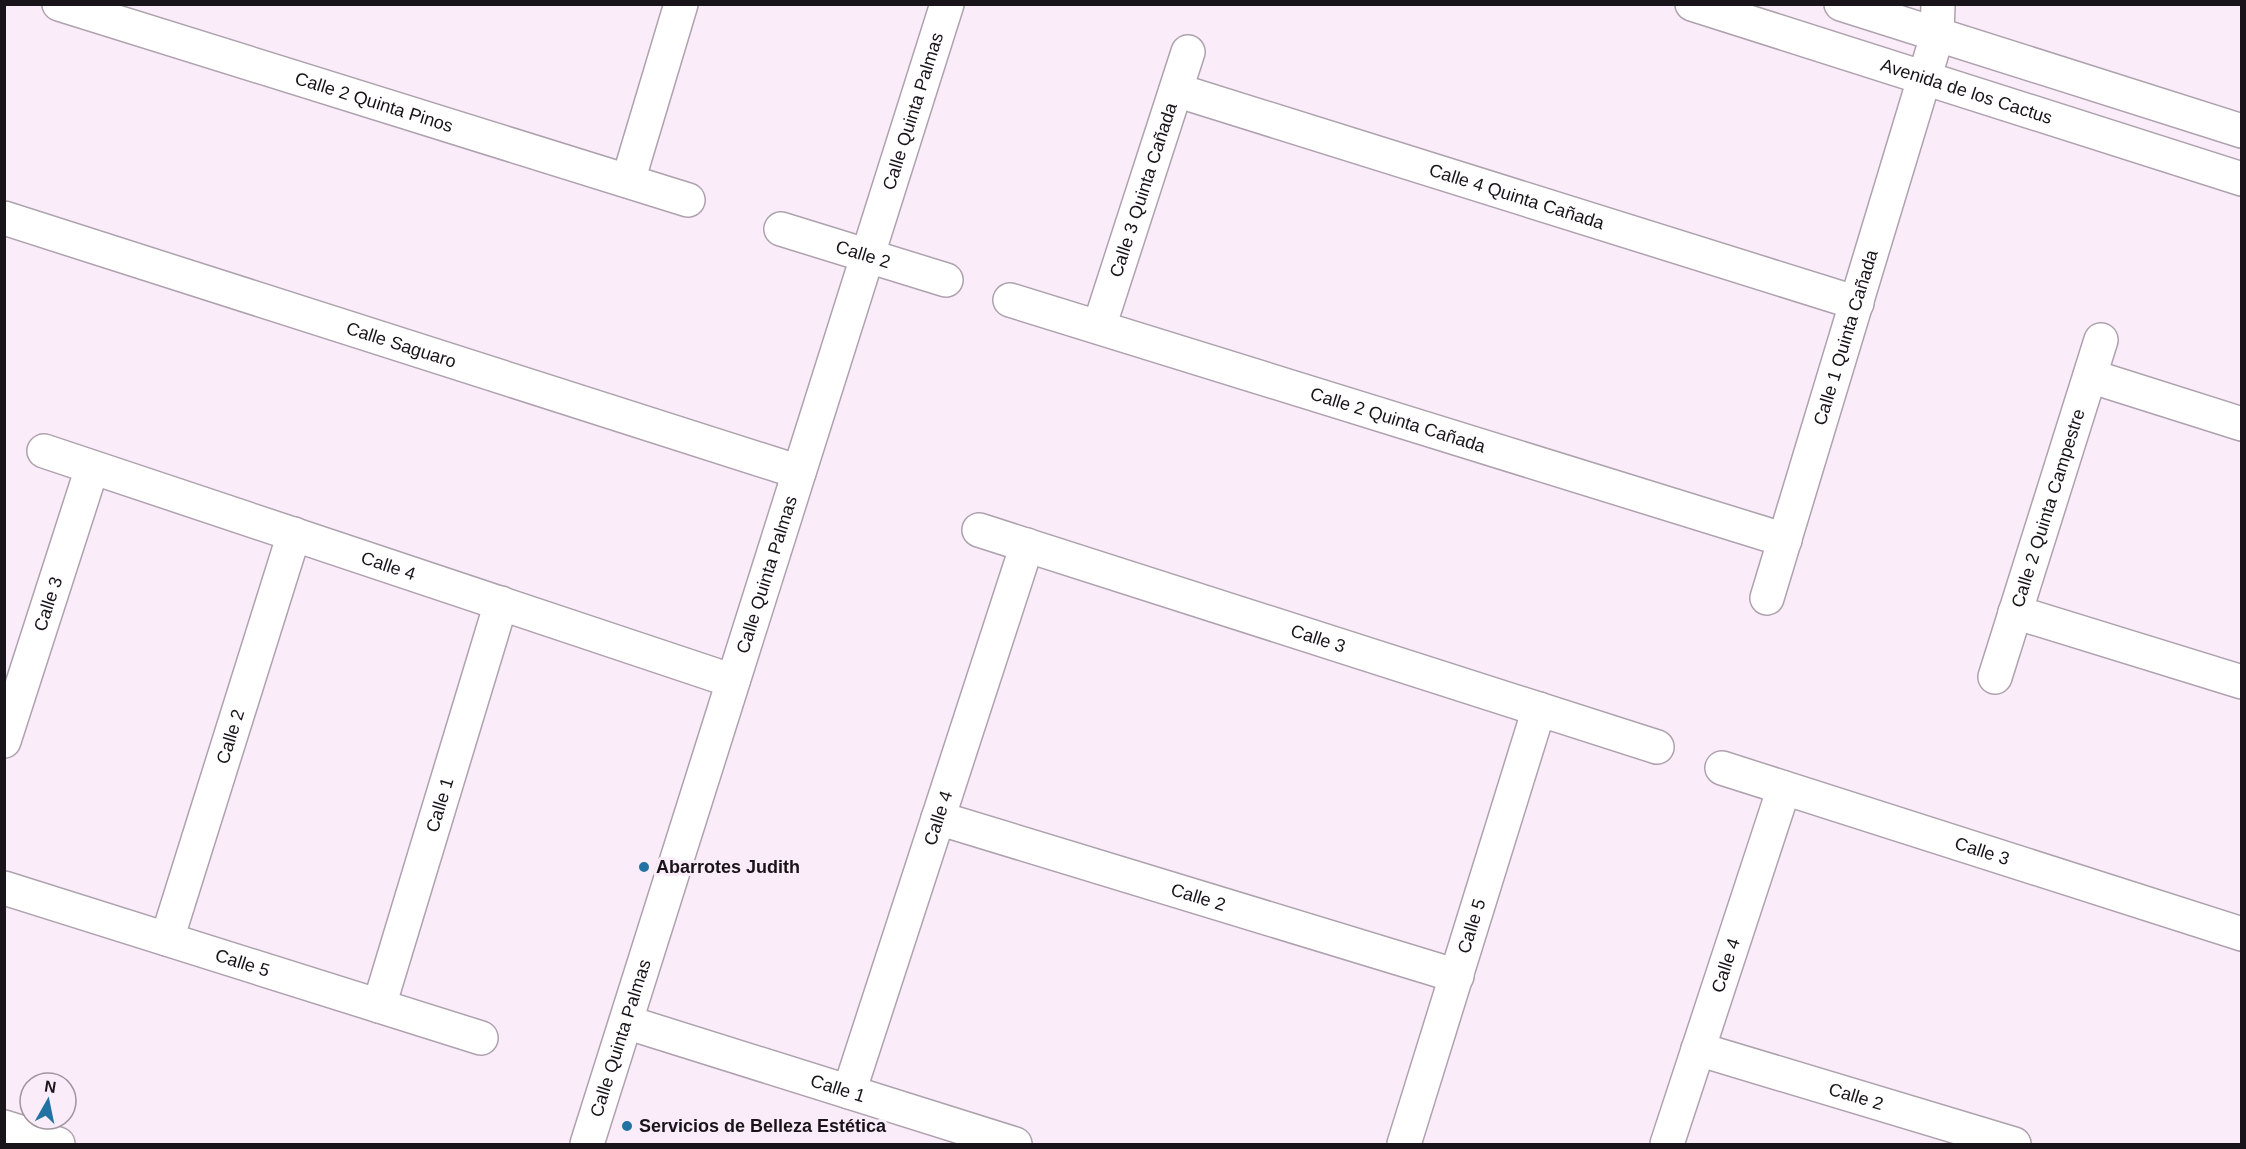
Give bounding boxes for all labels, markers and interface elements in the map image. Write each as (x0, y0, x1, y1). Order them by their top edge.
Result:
street label: Calle Quinta Palmas (879, 30, 947, 193)
street label: Avenida de los Cactus (1878, 55, 2055, 128)
street label: Calle 2 Quinta Pinos (293, 68, 455, 136)
street label: Calle 3 Quinta Cañada (1106, 99, 1181, 280)
street label: Calle 4 Quinta Cañada (1427, 160, 1608, 234)
street label: Calle 2 (833, 237, 893, 272)
street label: Calle 1 Quinta Cañada (1810, 247, 1882, 428)
street label: Calle Saguaro (344, 318, 459, 372)
street label: Calle 2 Quinta Cañada (1308, 384, 1489, 457)
street label: Calle 2 Quinta Campestre (2007, 406, 2089, 610)
street label: Calle Quinta Palmas (733, 493, 801, 656)
street label: Calle 4 (359, 548, 418, 584)
street label: Calle 3 (30, 574, 66, 634)
street label: Calle 3 (1288, 620, 1348, 657)
street label: Calle 2 (213, 707, 248, 766)
street label: Calle 1 (422, 775, 458, 835)
street label: Calle 4 (920, 788, 956, 848)
street label: Calle 3 (1952, 833, 2012, 869)
place label: Abarrotes Judith (656, 857, 800, 877)
marker: Abarrotes Judith (637, 860, 651, 874)
street label: Calle 2 (1168, 879, 1228, 915)
street label: Calle 5 (1454, 897, 1489, 956)
street label: Calle 4 (1707, 936, 1744, 995)
street label: Calle 5 (213, 945, 272, 981)
street label: Calle Quinta Palmas (586, 957, 655, 1119)
north arrow (18, 1071, 78, 1131)
street label: Calle 1 (808, 1071, 868, 1106)
text: N (43, 1077, 57, 1096)
street label: Calle 2 (1826, 1079, 1886, 1114)
place label: Servicios de Belleza Estética (639, 1116, 887, 1136)
marker: Servicios de Belleza Estética (620, 1119, 634, 1133)

